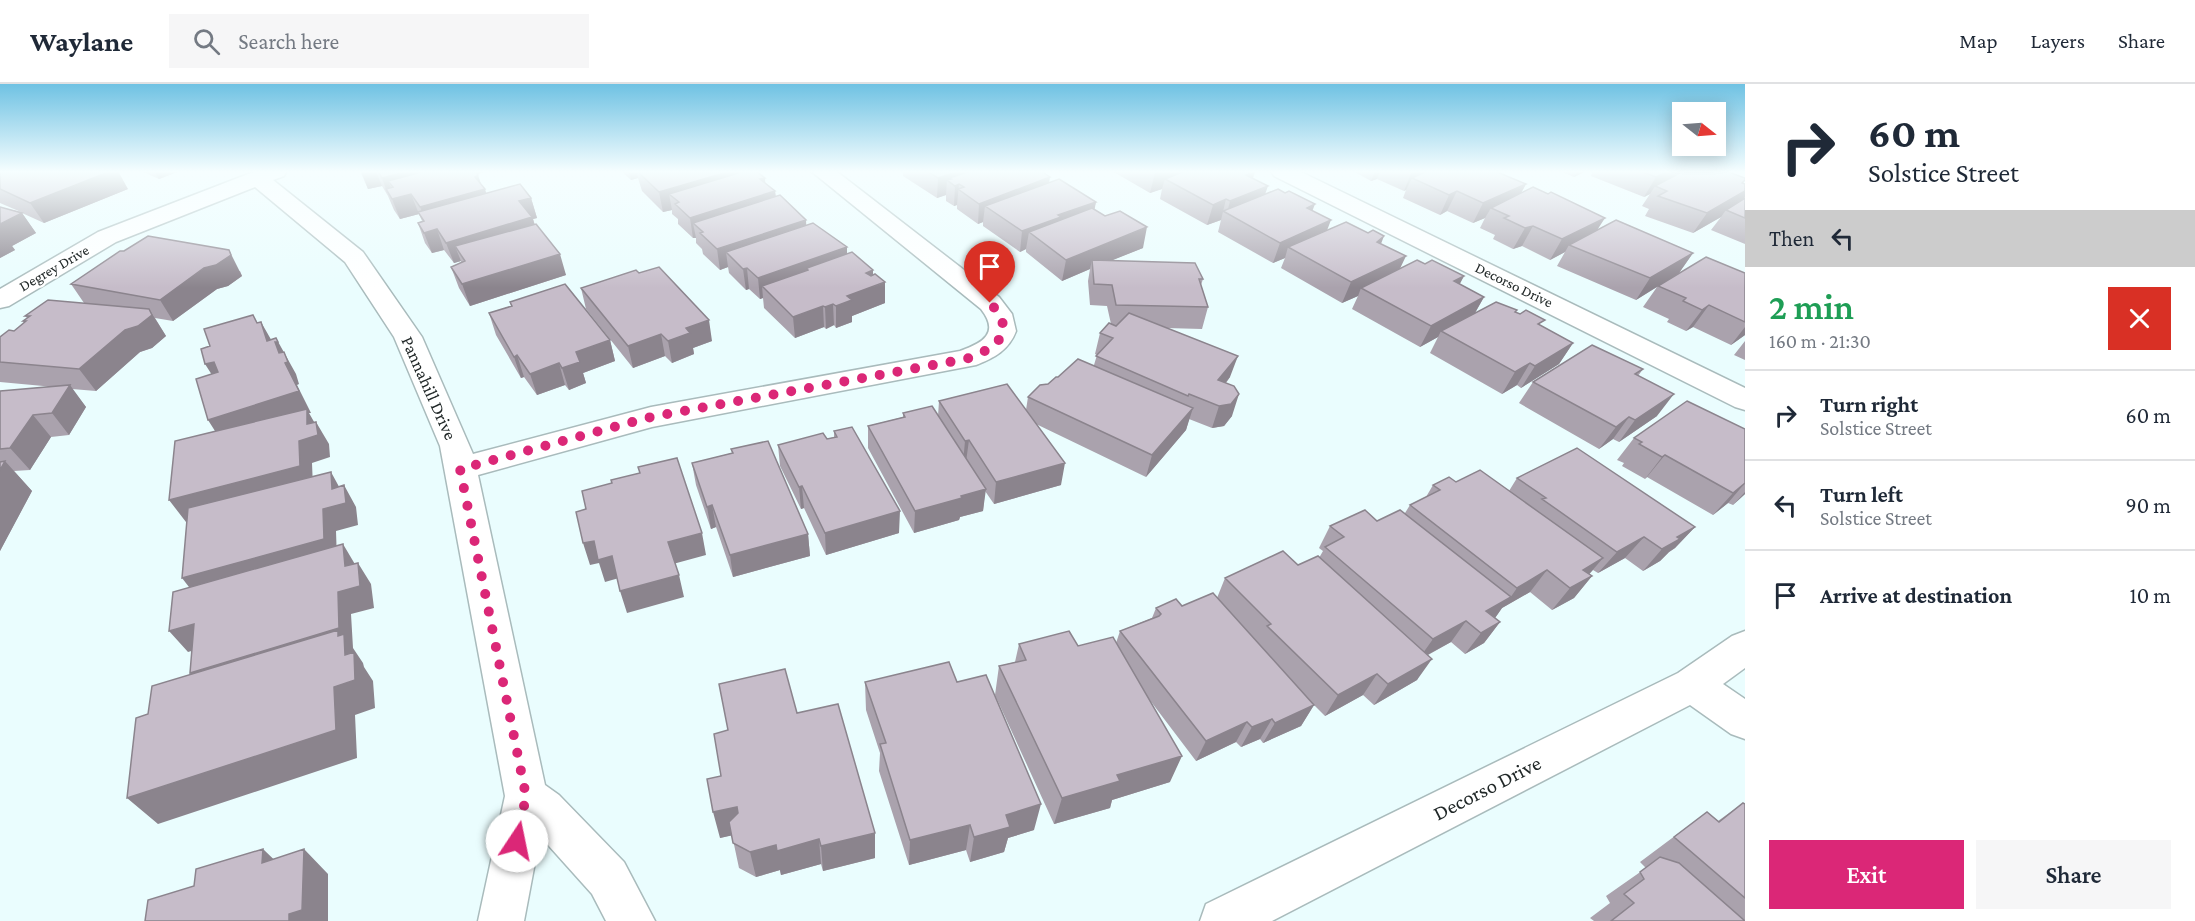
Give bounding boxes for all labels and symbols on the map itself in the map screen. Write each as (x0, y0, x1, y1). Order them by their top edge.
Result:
north arrow (1672, 102, 1726, 156)
street label: Degrey Drive (16, 241, 93, 295)
pin (964, 241, 1015, 303)
street label: Decorso Drive (1473, 259, 1556, 311)
street label: Pannahill Drive (397, 333, 461, 443)
street label: Decorso Drive (1429, 751, 1545, 825)
position arrow (485, 809, 549, 873)

